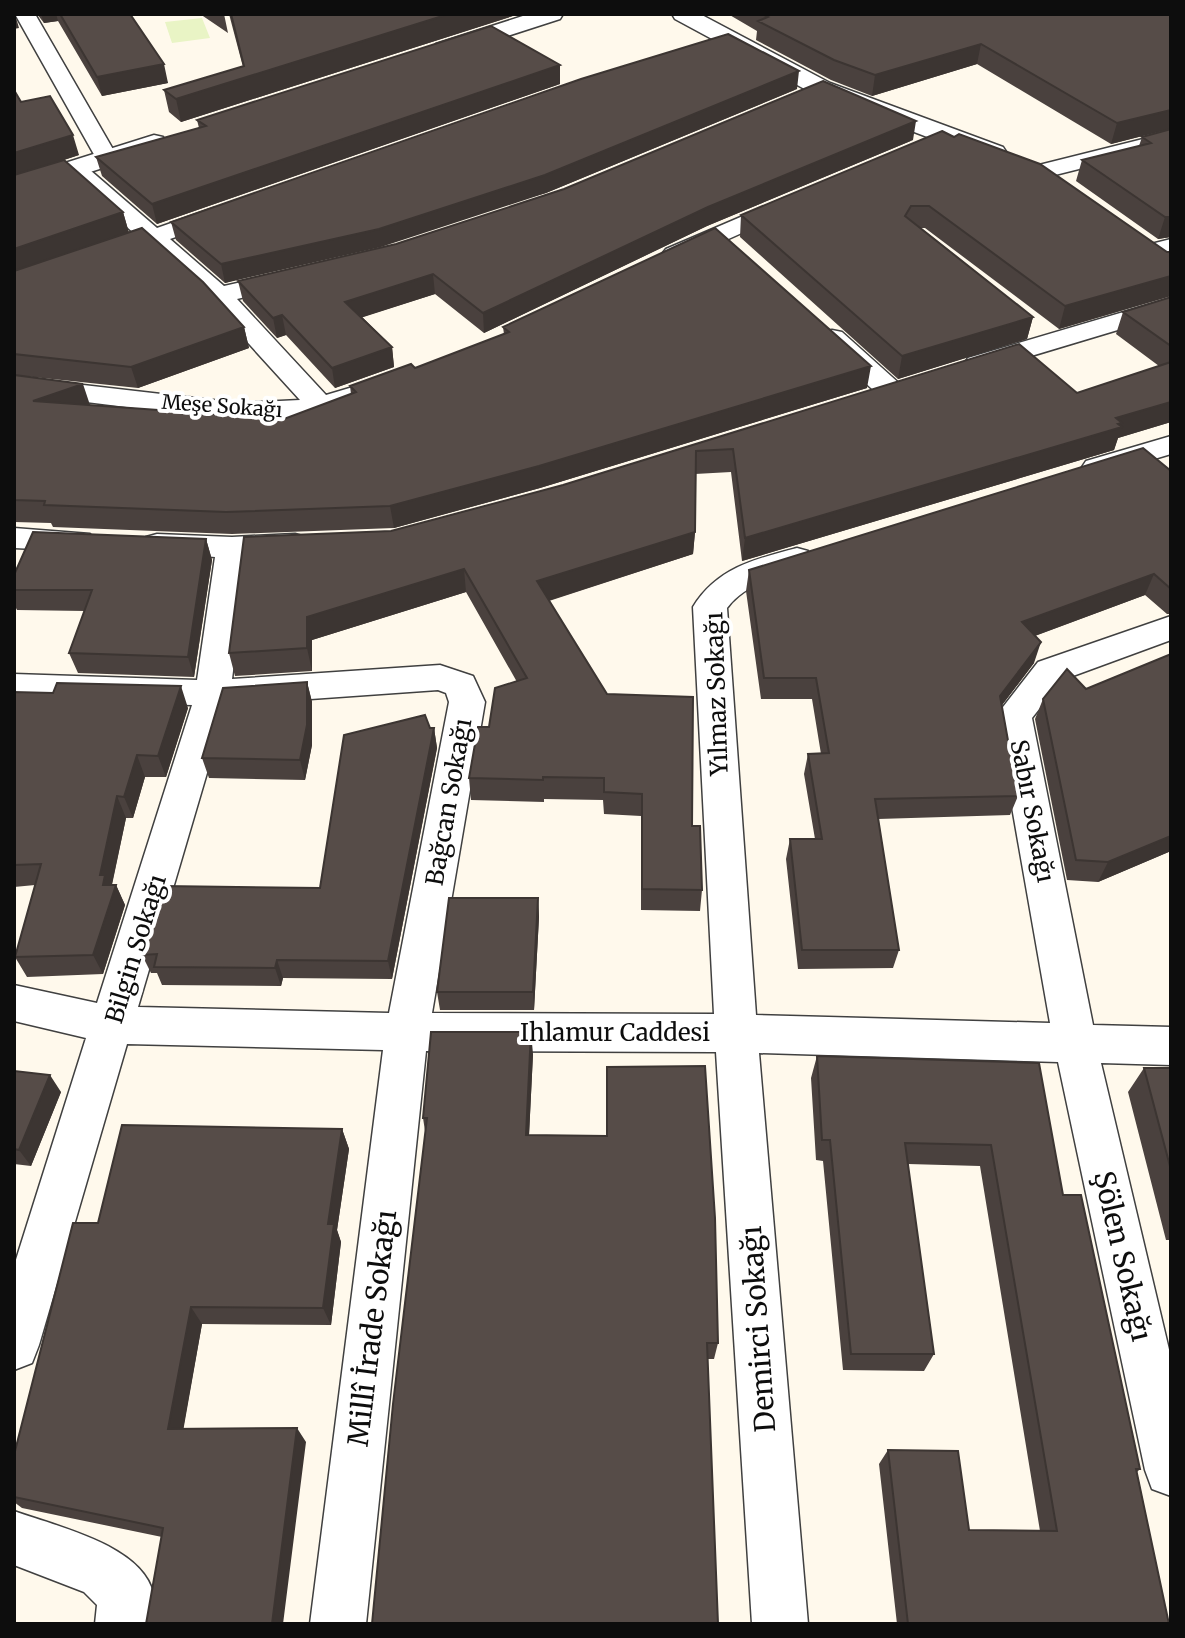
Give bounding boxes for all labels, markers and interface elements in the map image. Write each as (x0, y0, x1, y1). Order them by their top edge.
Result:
street label: Meşe Sokağı (161, 389, 283, 422)
street label: Yılmaz Sokağı (698, 611, 735, 777)
street label: Bağcan Sokağı (419, 716, 479, 888)
street label: Sabır Sokağı (1003, 737, 1062, 885)
street label: Bilgin Sokağı (98, 870, 173, 1027)
street label: Ihlamur Caddesi (520, 1017, 710, 1048)
street label: Şölen Sokağı (1086, 1167, 1160, 1345)
street label: Millî İrade Sokağı (340, 1208, 404, 1448)
street label: Demirci Sokağı (733, 1225, 783, 1433)

